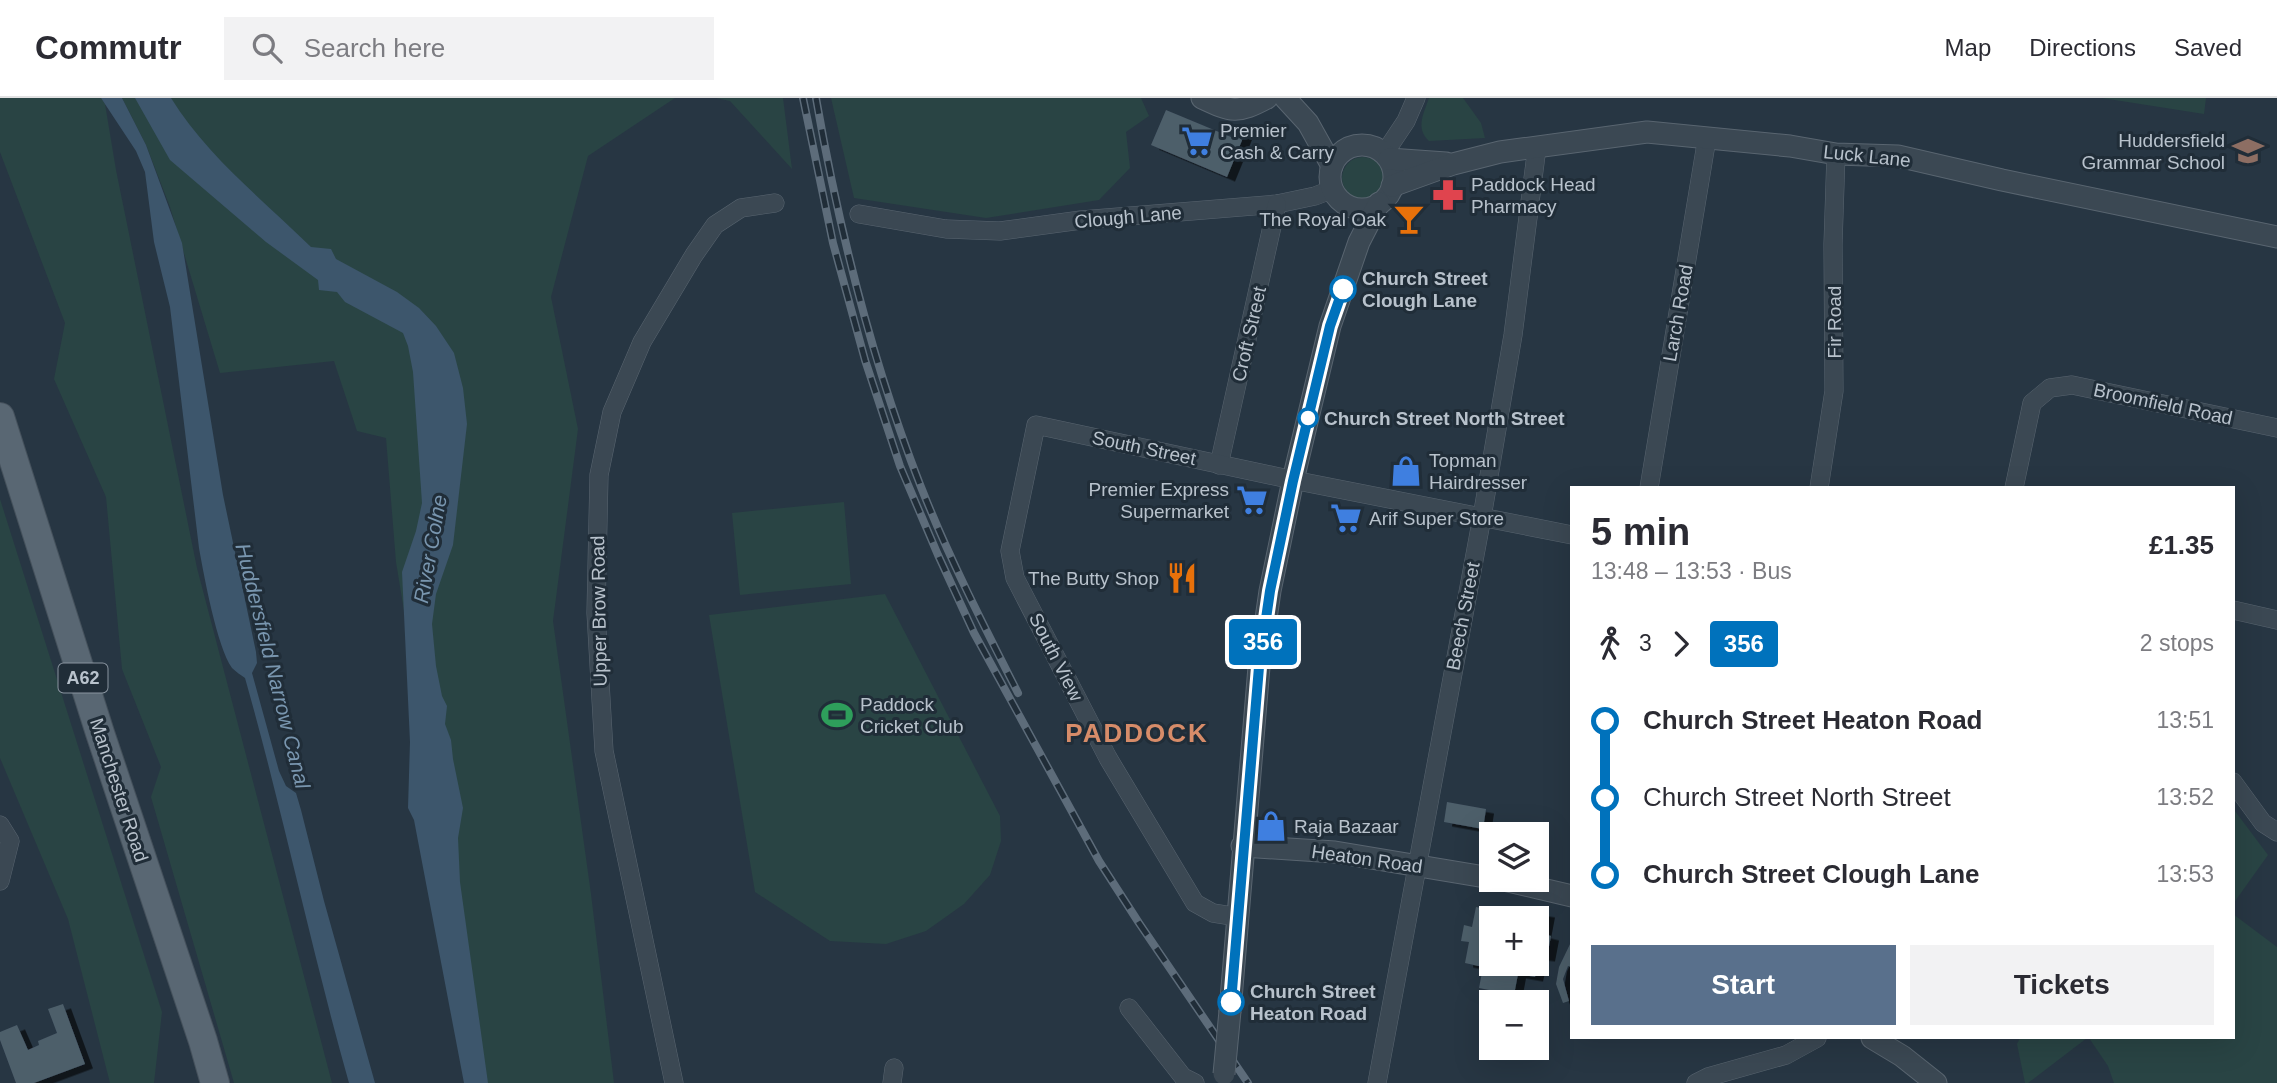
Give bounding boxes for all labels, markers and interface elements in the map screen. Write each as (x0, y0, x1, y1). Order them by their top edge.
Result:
search box (224, 17, 714, 80)
text: Commutr (35, 29, 182, 66)
icon: search (248, 29, 286, 67)
text: Search here (304, 33, 445, 63)
text: Map (1945, 34, 1991, 61)
text: Directions (2029, 34, 2136, 61)
text: Saved (2174, 34, 2242, 61)
place label: Premier Cash & Carry (1220, 120, 1335, 163)
supermarket icon: Premier Cash & Carry (1180, 124, 1214, 158)
place label: Huddersfield Grammar School (2081, 130, 2225, 173)
school or university icon: Huddersfield Grammar School (2231, 134, 2265, 168)
street label: Luck Lane (1822, 141, 1912, 171)
place label: Paddock Head Pharmacy (1471, 174, 1596, 217)
pharmacy icon: Paddock Head Pharmacy (1431, 178, 1465, 212)
street label: Clough Lane (1073, 202, 1183, 232)
bar icon: The Royal Oak (1392, 202, 1426, 236)
place label: The Royal Oak (1259, 209, 1386, 230)
street label: Larch Road (1659, 263, 1697, 363)
place label: Church Street Clough Lane (1362, 268, 1488, 311)
marker: Church Street Clough Lane (1330, 276, 1356, 302)
street label: Croft Street (1228, 284, 1270, 384)
street label: Fir Road (1824, 286, 1845, 358)
street label: Broomfield Road (2092, 379, 2234, 429)
marker: Church Street North Street (1298, 408, 1318, 428)
place label: Church Street North Street (1324, 408, 1565, 429)
street label: South Street (1090, 427, 1199, 469)
place label: Topman Hairdresser (1429, 450, 1528, 493)
shop icon: Topman Hairdresser (1389, 454, 1423, 488)
place label: Premier Express Supermarket (1089, 479, 1230, 522)
supermarket icon: Premier Express Supermarket (1235, 483, 1269, 517)
water label: River Colne (409, 493, 451, 605)
supermarket icon: Arif Super Store (1329, 501, 1363, 535)
place label: Arif Super Store (1369, 508, 1504, 529)
text: 5 min (1591, 511, 1690, 553)
text: £1.35 (2149, 530, 2214, 560)
street label: Upper Brow Road (587, 535, 611, 687)
water label: Huddersfield Narrow Canal (231, 541, 315, 792)
text: 13:48 – 13:53 · Bus (1591, 558, 1792, 584)
street label: Beech Street (1442, 559, 1484, 672)
restaurant icon: The Butty Shop (1165, 561, 1199, 595)
place label: The Butty Shop (1028, 568, 1159, 589)
street label: South View (1025, 610, 1087, 705)
line badge: 356 (1223, 619, 1303, 665)
icon: walk (1591, 625, 1629, 663)
icon: forward (1662, 625, 1700, 663)
text: 356 (1243, 628, 1283, 655)
text: 3 (1639, 630, 1652, 656)
text: 356 (1724, 630, 1764, 657)
text: 2 stops (2140, 630, 2214, 656)
road number: A62 (58, 664, 108, 692)
place label: Paddock Cricket Club (860, 694, 963, 737)
sports icon: Paddock Cricket Club (820, 698, 854, 732)
text: Church Street Heaton Road (1643, 705, 1983, 735)
text: 13:51 (2156, 707, 2214, 733)
street label: Manchester Road (86, 715, 152, 865)
district label: PADDOCK (1065, 718, 1209, 748)
text: Church Street North Street (1643, 782, 1951, 812)
text: 13:52 (2156, 784, 2214, 810)
shop icon: Raja Bazaar (1254, 809, 1288, 843)
place label: Raja Bazaar (1294, 816, 1399, 837)
map controls (1479, 822, 1549, 1060)
button: layers (1479, 822, 1549, 892)
street label: Heaton Road (1310, 841, 1424, 877)
text: Church Street Clough Lane (1643, 859, 1980, 889)
text: 13:53 (2156, 861, 2214, 887)
button: + (1479, 906, 1549, 976)
button: Start (1591, 945, 1896, 1025)
button: Tickets (1910, 945, 2214, 1025)
place label: Church Street Heaton Road (1250, 981, 1376, 1024)
marker: Church Street Heaton Road (1218, 989, 1244, 1015)
button: − (1479, 990, 1549, 1060)

